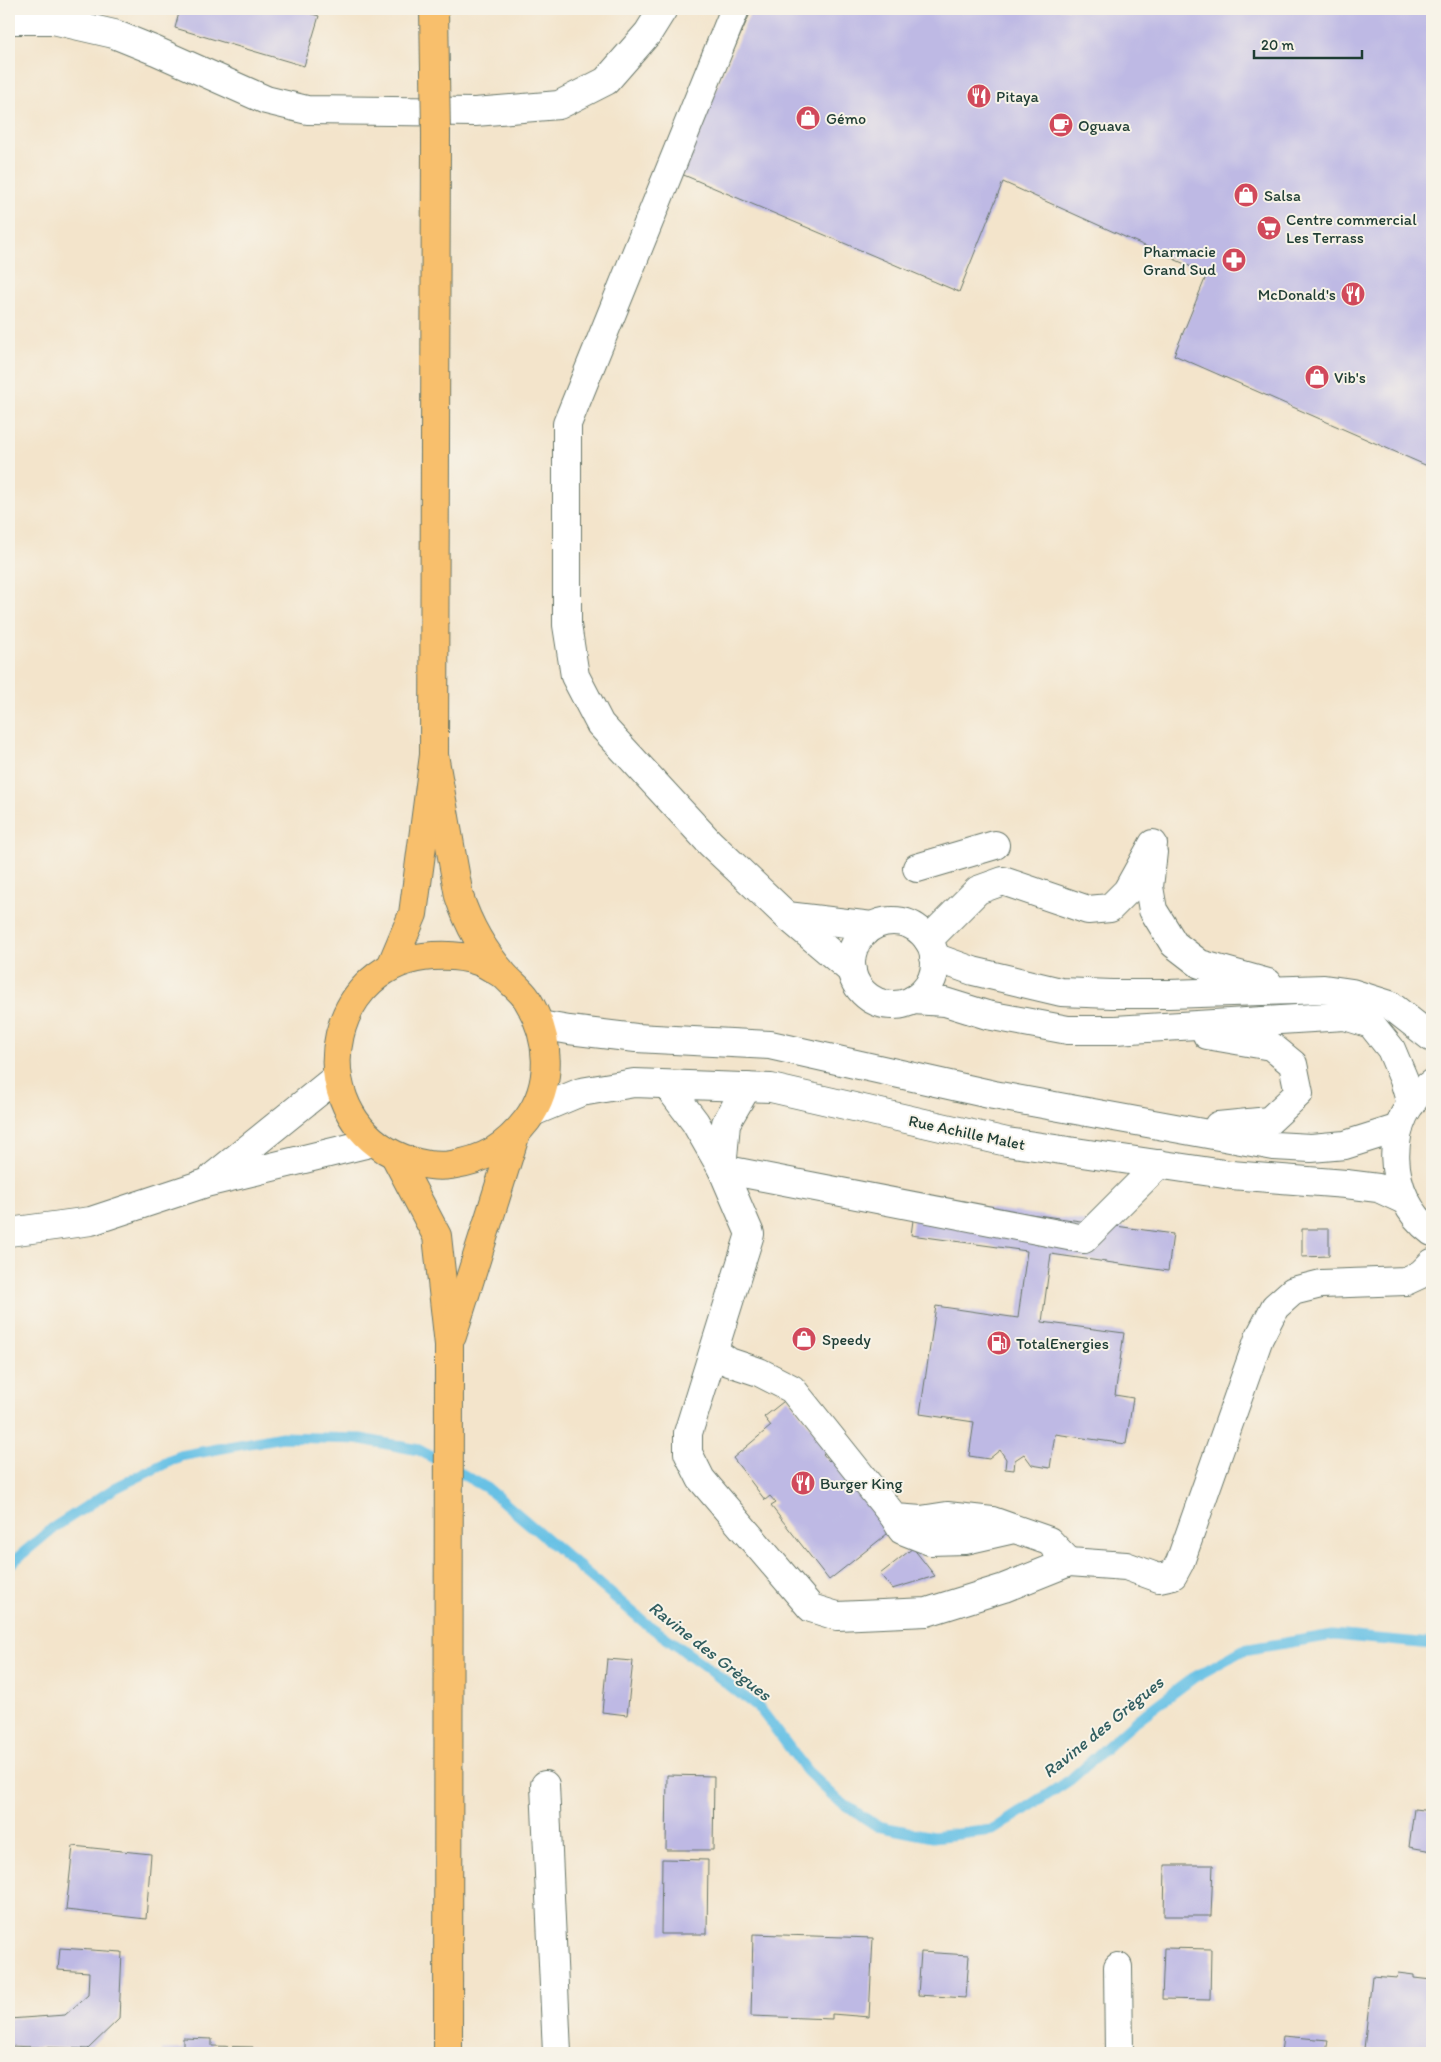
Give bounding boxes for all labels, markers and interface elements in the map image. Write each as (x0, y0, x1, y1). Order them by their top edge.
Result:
scale bar (1254, 28, 1361, 60)
text: 20 m (1261, 36, 1295, 54)
restaurant icon: Pitaya (966, 83, 992, 109)
place label: Pitaya (996, 87, 1040, 106)
shop icon: Gémo (795, 105, 821, 131)
place label: Gémo (826, 109, 866, 128)
cafe icon: Oguava (1048, 112, 1074, 138)
place label: Oguava (1078, 116, 1131, 135)
shop icon: Salsa (1233, 182, 1259, 208)
place label: Salsa (1264, 186, 1301, 205)
place label: Centre commercial Les Terrass (1286, 210, 1417, 247)
supermarket icon: Centre commercial Les Terrass (1256, 215, 1282, 241)
place label: Pharmacie Grand Sud (1143, 242, 1216, 279)
pharmacy icon: Pharmacie Grand Sud (1221, 247, 1247, 273)
restaurant icon: McDonald's (1340, 281, 1366, 307)
place label: McDonald's (1258, 285, 1336, 304)
shop icon: Vib's (1304, 364, 1330, 390)
place label: Vib's (1334, 368, 1366, 387)
street label: Rue Achille Malet (907, 1111, 1027, 1154)
shop icon: Speedy (791, 1326, 817, 1352)
place label: Speedy (822, 1330, 871, 1349)
fuel station icon: TotalEnergies (986, 1330, 1012, 1356)
place label: TotalEnergies (1016, 1334, 1109, 1353)
restaurant icon: Burger King (790, 1470, 816, 1496)
place label: Burger King (820, 1474, 904, 1493)
water label: Ravine des Grègues (644, 1596, 776, 1706)
water label: Ravine des Grègues (1038, 1671, 1169, 1783)

